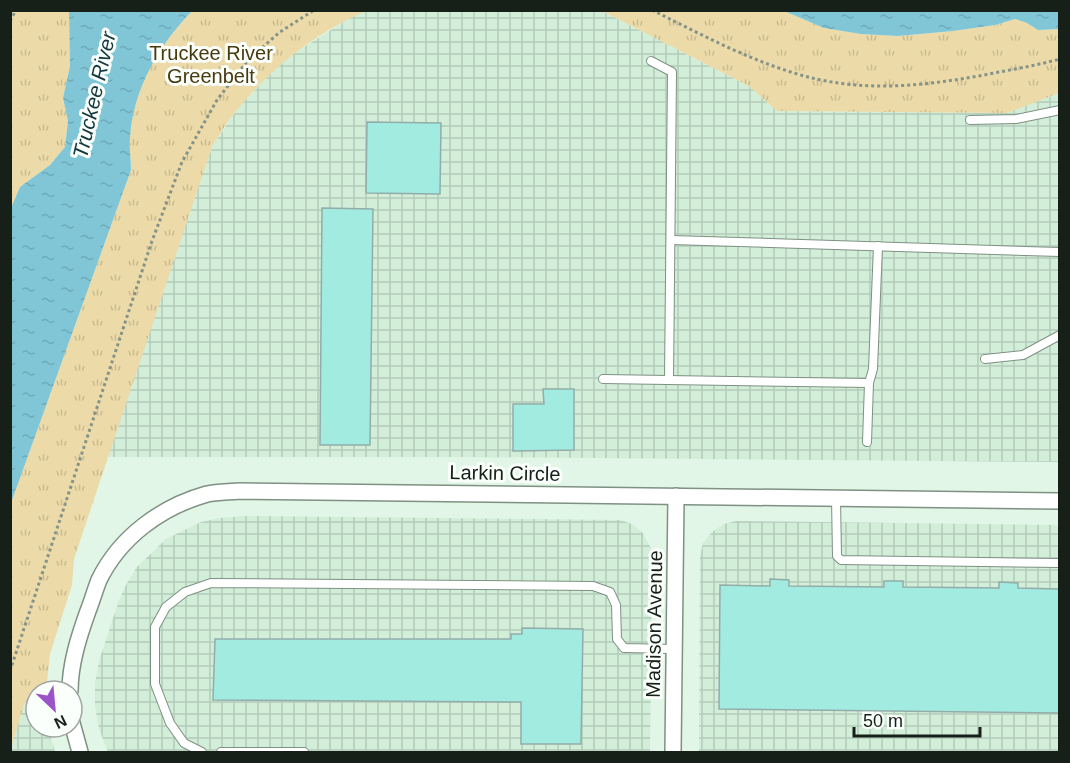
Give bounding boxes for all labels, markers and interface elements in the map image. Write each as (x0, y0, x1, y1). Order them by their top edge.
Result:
water label: Truckee River (68, 29, 120, 161)
park label: Truckee River Greenbelt (149, 42, 273, 87)
street label: Larkin Circle (449, 461, 561, 485)
street label: Madison Avenue (642, 550, 666, 698)
north arrow (24, 679, 84, 739)
scale bar (854, 700, 980, 738)
text: 50 m (863, 711, 903, 731)
text: N (51, 712, 69, 732)

